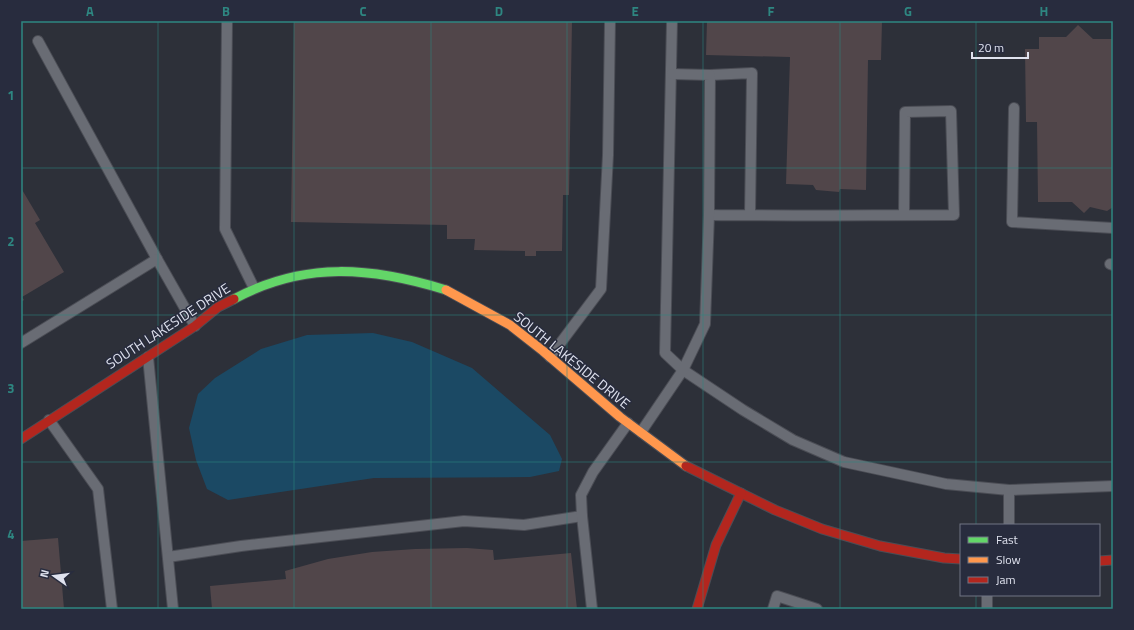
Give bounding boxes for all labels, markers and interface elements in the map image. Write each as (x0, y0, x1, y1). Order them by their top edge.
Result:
text: A (86, 1, 94, 21)
text: B (222, 1, 230, 21)
text: C (359, 1, 367, 21)
text: D (495, 1, 503, 21)
text: E (631, 1, 639, 21)
text: F (768, 1, 775, 21)
text: G (904, 1, 912, 21)
text: H (1040, 1, 1048, 21)
scale bar (972, 34, 1028, 60)
text: 20 m (978, 38, 1004, 57)
text: 1 (7, 85, 15, 105)
text: 2 (7, 231, 15, 251)
street label: SOUTH LAKESIDE DRIVE (101, 277, 234, 374)
street label: SOUTH LAKESIDE DRIVE (510, 306, 635, 413)
text: 3 (7, 378, 15, 398)
text: 4 (7, 524, 15, 544)
legend (960, 524, 1100, 596)
text: Fast (996, 530, 1019, 549)
text: Slow (996, 550, 1021, 569)
north arrow (34, 556, 74, 596)
text: N (36, 568, 53, 579)
text: Jam (996, 570, 1016, 589)

